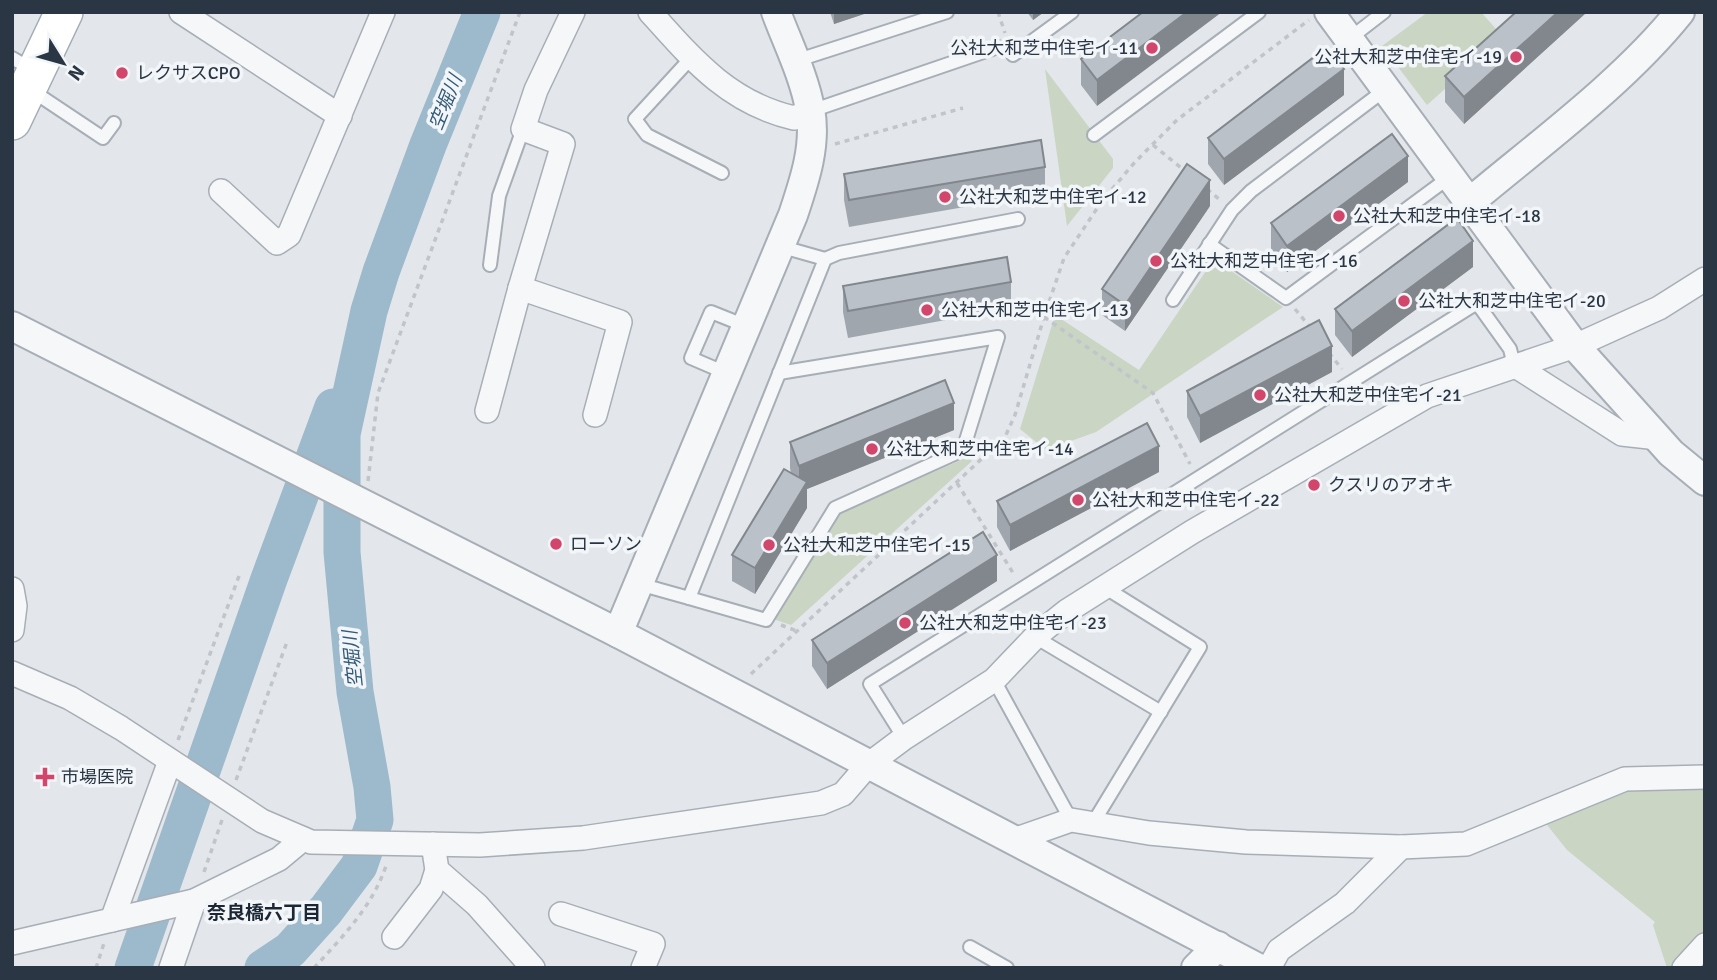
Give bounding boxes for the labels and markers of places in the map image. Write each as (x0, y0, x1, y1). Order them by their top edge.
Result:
place label: 公社大和芝中住宅イ-11 (950, 37, 1138, 59)
marker: 公社大和芝中住宅イ-11 (1144, 40, 1160, 56)
place label: 公社大和芝中住宅イ-19 (1314, 46, 1502, 68)
marker: 公社大和芝中住宅イ-19 (1508, 49, 1524, 65)
place label: レクサスCPO (136, 62, 241, 84)
marker: レクサスCPO (114, 65, 130, 81)
place label: 公社大和芝中住宅イ-12 (959, 186, 1147, 208)
marker: 公社大和芝中住宅イ-12 (937, 189, 953, 205)
place label: 公社大和芝中住宅イ-18 (1353, 205, 1541, 227)
marker: 公社大和芝中住宅イ-18 (1331, 208, 1347, 224)
place label: 公社大和芝中住宅イ-16 (1170, 250, 1358, 272)
marker: 公社大和芝中住宅イ-16 (1148, 253, 1164, 269)
place label: 公社大和芝中住宅イ-20 (1418, 290, 1606, 312)
marker: 公社大和芝中住宅イ-20 (1396, 293, 1412, 309)
place label: 公社大和芝中住宅イ-13 (941, 299, 1129, 321)
marker: 公社大和芝中住宅イ-13 (919, 302, 935, 318)
place label: 公社大和芝中住宅イ-21 (1274, 384, 1462, 406)
marker: 公社大和芝中住宅イ-21 (1252, 387, 1268, 403)
place label: 公社大和芝中住宅イ-14 (886, 438, 1074, 460)
marker: 公社大和芝中住宅イ-14 (864, 441, 880, 457)
place label: クスリのアオキ (1328, 474, 1453, 496)
marker: クスリのアオキ (1306, 477, 1322, 493)
place label: 公社大和芝中住宅イ-22 (1092, 489, 1280, 511)
marker: 公社大和芝中住宅イ-22 (1070, 492, 1086, 508)
place label: ローソン (570, 533, 642, 555)
place label: 公社大和芝中住宅イ-15 (783, 534, 971, 556)
marker: ローソン (548, 536, 564, 552)
marker: 公社大和芝中住宅イ-15 (761, 537, 777, 553)
place label: 公社大和芝中住宅イ-23 (919, 612, 1107, 634)
marker: 公社大和芝中住宅イ-23 (897, 615, 913, 631)
place label: 市場医院 (61, 766, 133, 788)
marker: 市場医院 (35, 767, 55, 787)

